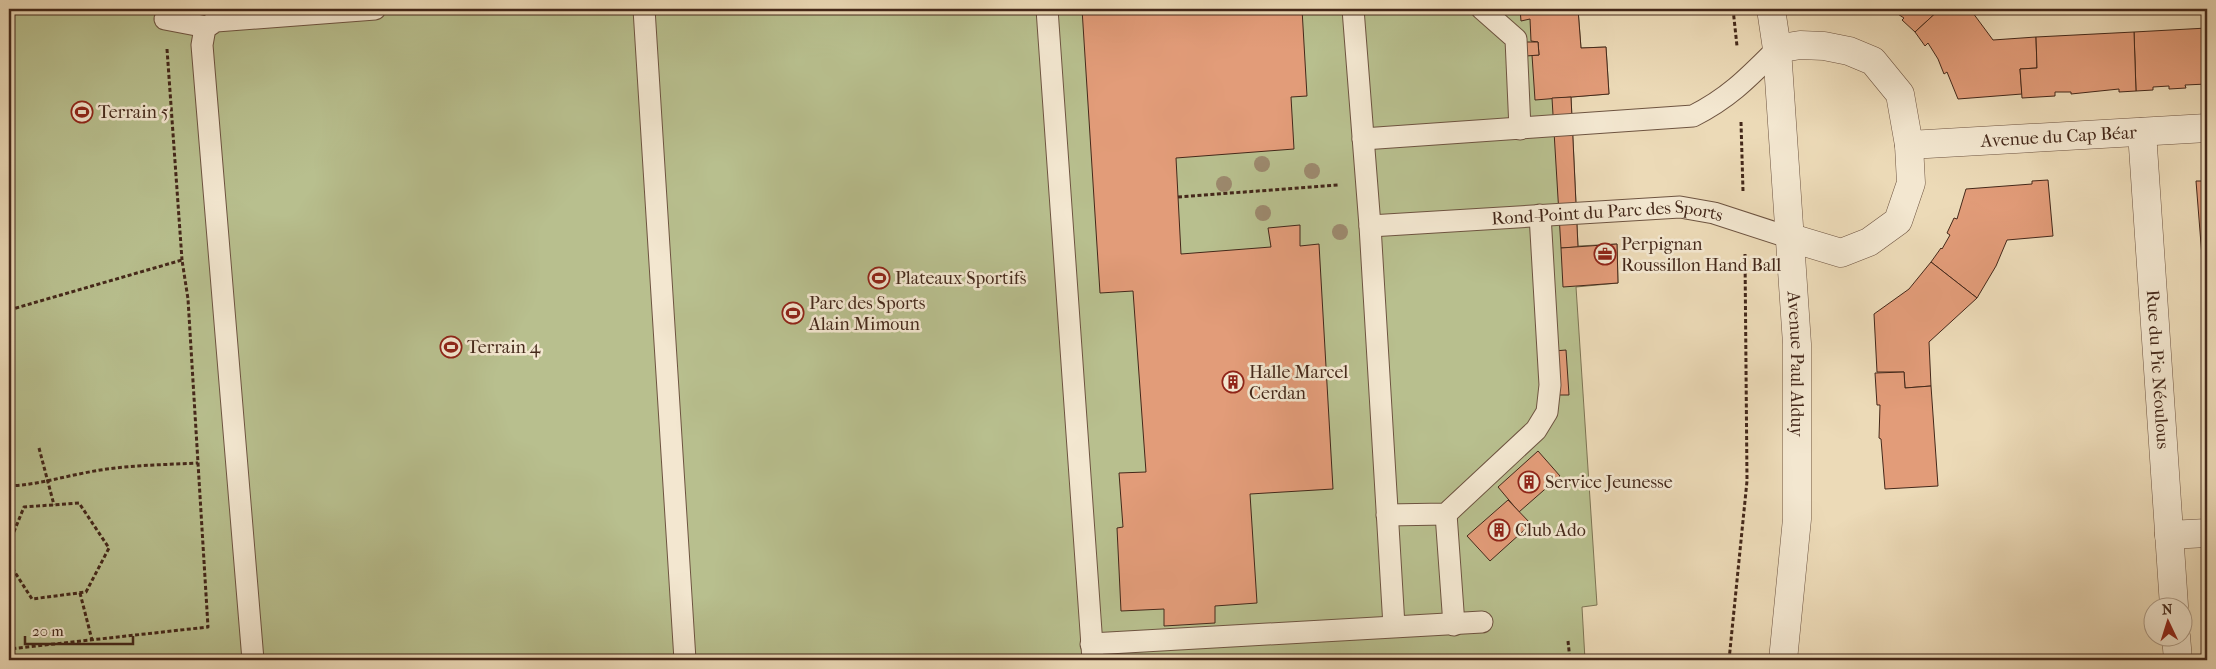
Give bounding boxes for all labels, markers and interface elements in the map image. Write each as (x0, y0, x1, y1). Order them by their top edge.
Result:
sports icon: Terrain 5 (70, 100, 94, 124)
place label: Terrain 5 (98, 102, 169, 123)
street label: Avenue du Cap Béar (1979, 121, 2138, 151)
street label: Rond-Point du Parc des Sports (1491, 196, 1726, 229)
place label: Perpignan Roussillon Hand Ball (1621, 234, 1781, 276)
office icon: Perpignan Roussillon Hand Ball (1593, 242, 1617, 266)
sports icon: Plateaux Sportifs (867, 266, 891, 290)
place label: Plateaux Sportifs (895, 268, 1027, 289)
street label: Avenue Paul Alduy (1783, 289, 1808, 438)
street label: Rue du Pic Néoulous (2142, 289, 2174, 450)
place label: Parc des Sports Alain Mimoun (808, 293, 926, 335)
sports icon: Parc des Sports Alain Mimoun (781, 301, 805, 325)
sports icon: Terrain 4 (439, 335, 463, 359)
place label: Terrain 4 (467, 337, 541, 358)
place label: Halle Marcel Cerdan (1249, 362, 1348, 404)
building icon: Halle Marcel Cerdan (1221, 370, 1245, 394)
building icon: Service Jeunesse (1517, 470, 1541, 494)
place label: Service Jeunesse (1545, 472, 1673, 493)
building icon: Club Ado (1487, 518, 1511, 542)
place label: Club Ado (1515, 520, 1586, 541)
north arrow (2144, 596, 2194, 646)
text: N (2161, 601, 2173, 618)
scale bar (25, 614, 132, 646)
text: 20 m (32, 622, 64, 640)

